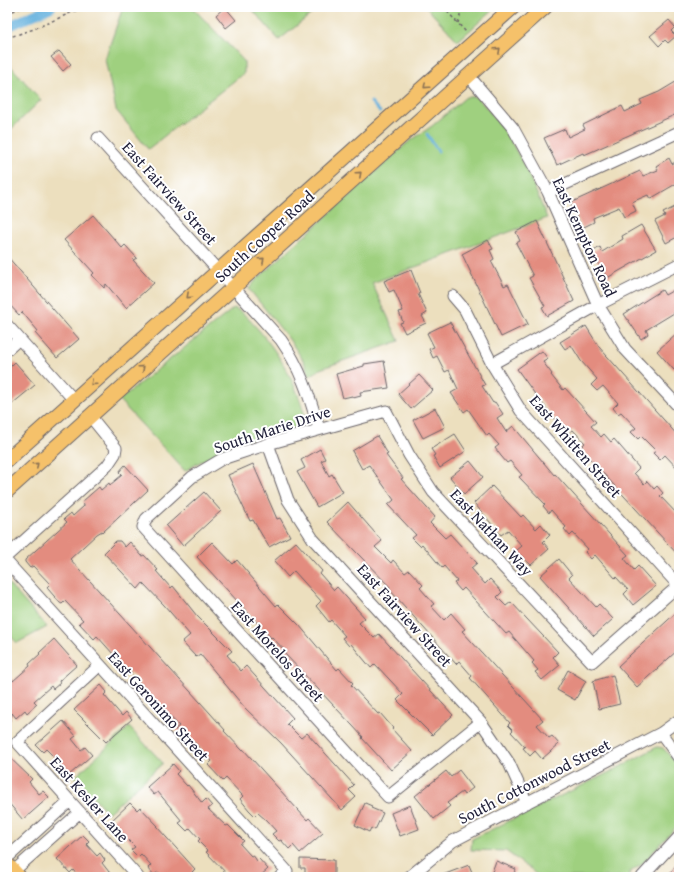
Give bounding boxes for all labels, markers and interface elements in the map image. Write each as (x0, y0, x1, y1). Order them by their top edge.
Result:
one-way arrow (493, 47, 501, 54)
one-way arrow (423, 81, 430, 88)
street label: East Fairview Street (117, 136, 223, 250)
one-way arrow (354, 171, 362, 179)
street label: East Kempton Road (547, 173, 623, 301)
street label: South Cooper Road (209, 184, 320, 288)
one-way arrow (257, 258, 265, 265)
one-way arrow (186, 292, 194, 299)
one-way arrow (138, 365, 145, 372)
one-way arrow (90, 379, 97, 386)
street label: East Whitten Street (524, 389, 628, 503)
street label: South Marie Drive (211, 399, 333, 459)
one-way arrow (31, 462, 39, 469)
street label: East Nathan Way (445, 483, 539, 581)
street label: East Fairview Street (352, 558, 458, 672)
street label: East Morelos Street (226, 595, 330, 707)
street label: East Geronimo Street (103, 645, 215, 767)
street label: South Cottonwood Street (454, 732, 615, 830)
street label: East Kesler Lane (45, 751, 135, 847)

